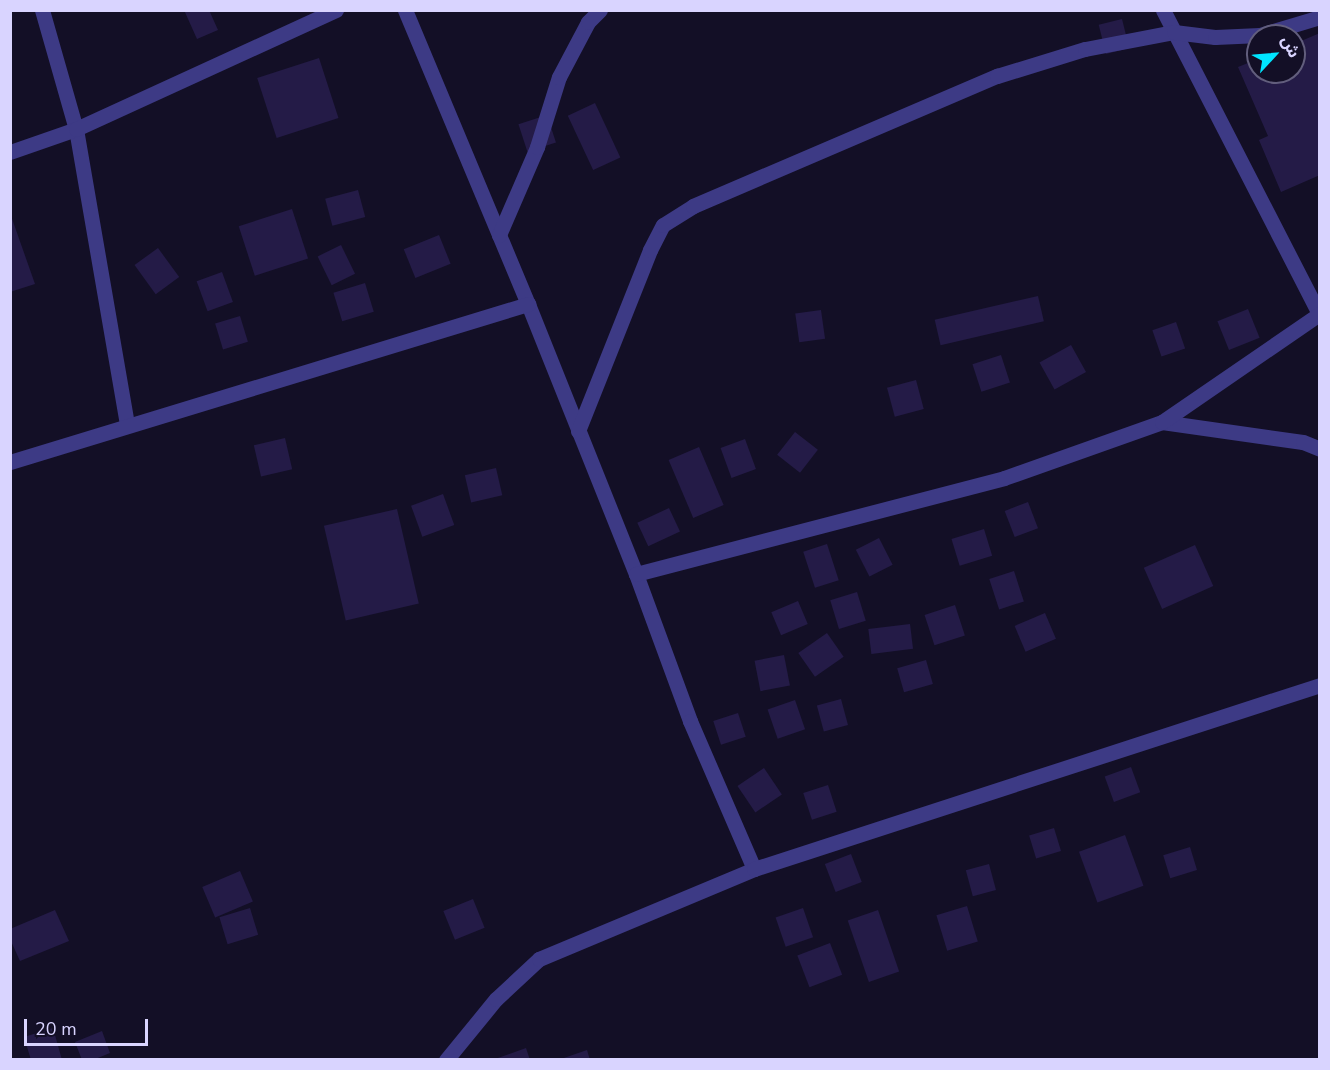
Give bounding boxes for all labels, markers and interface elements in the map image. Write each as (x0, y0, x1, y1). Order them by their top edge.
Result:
north arrow (1246, 24, 1306, 84)
text: ش (1276, 32, 1305, 62)
scale bar (27, 1007, 152, 1045)
text: 20 m (35, 1017, 77, 1041)

